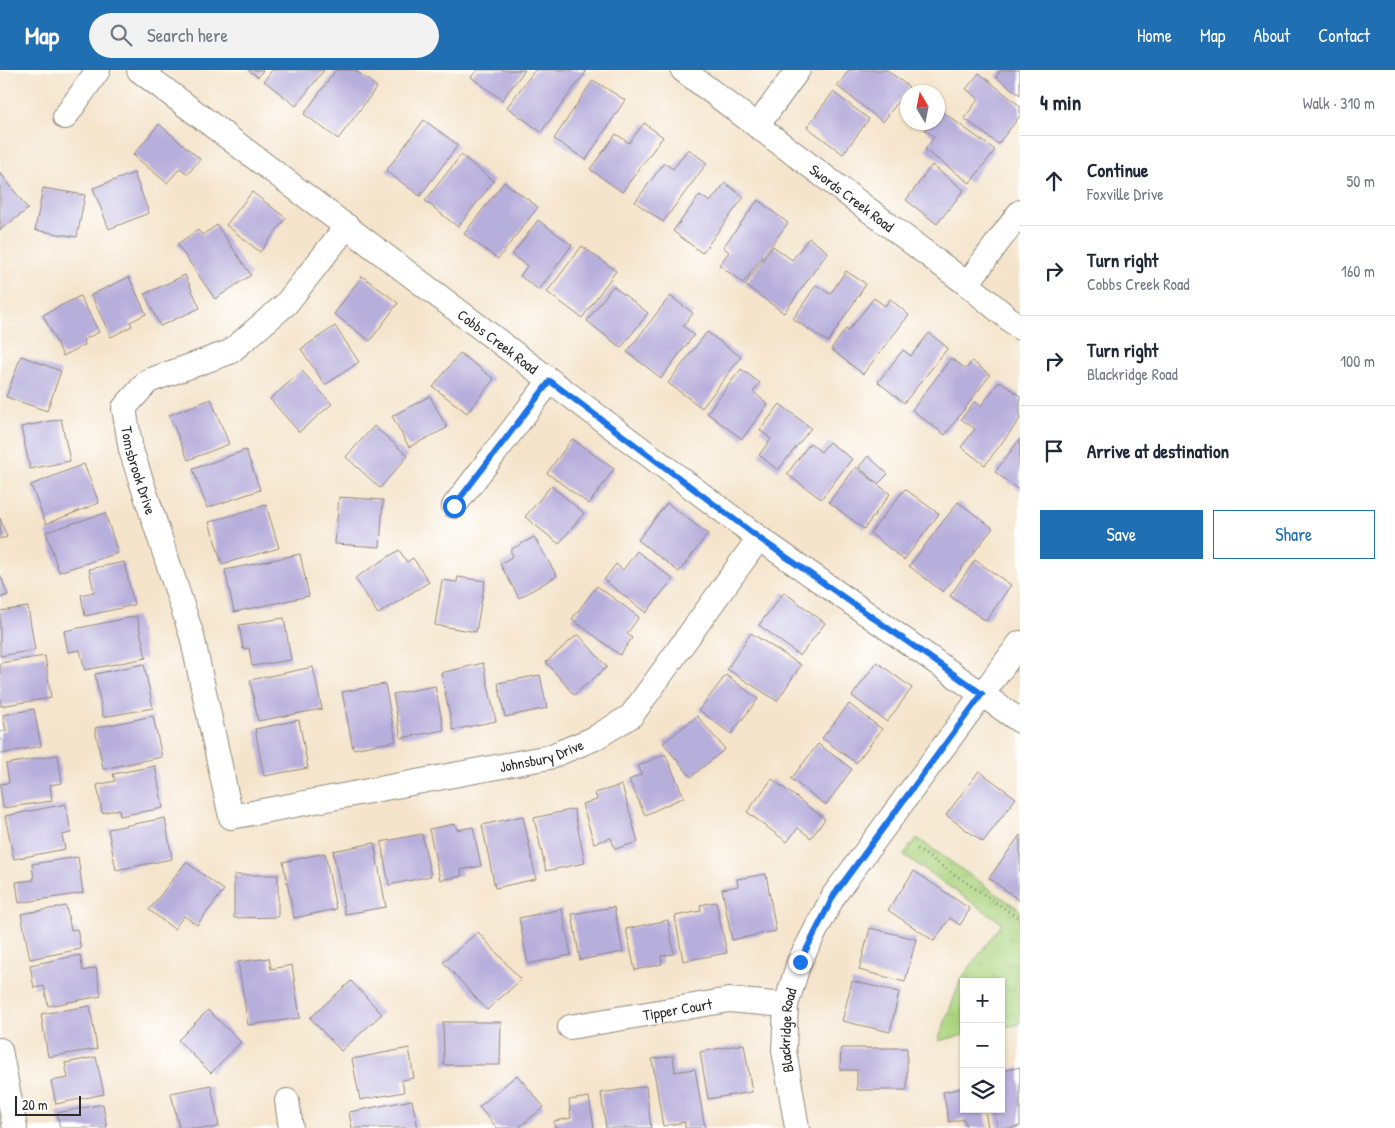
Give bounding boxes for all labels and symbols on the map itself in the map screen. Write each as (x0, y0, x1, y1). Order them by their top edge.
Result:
north arrow (900, 85, 945, 130)
street label: Swords Creek Road (806, 159, 899, 236)
street label: Cobbs Creek Road (453, 304, 543, 379)
street label: Tomsbrook Drive (117, 425, 162, 517)
route start (443, 495, 466, 518)
street label: Johnsbury Drive (498, 734, 587, 777)
route end (789, 951, 812, 974)
street label: Blackridge Road (774, 985, 801, 1074)
street label: Tipper Court (641, 992, 714, 1025)
scale bar (15, 1093, 81, 1116)

